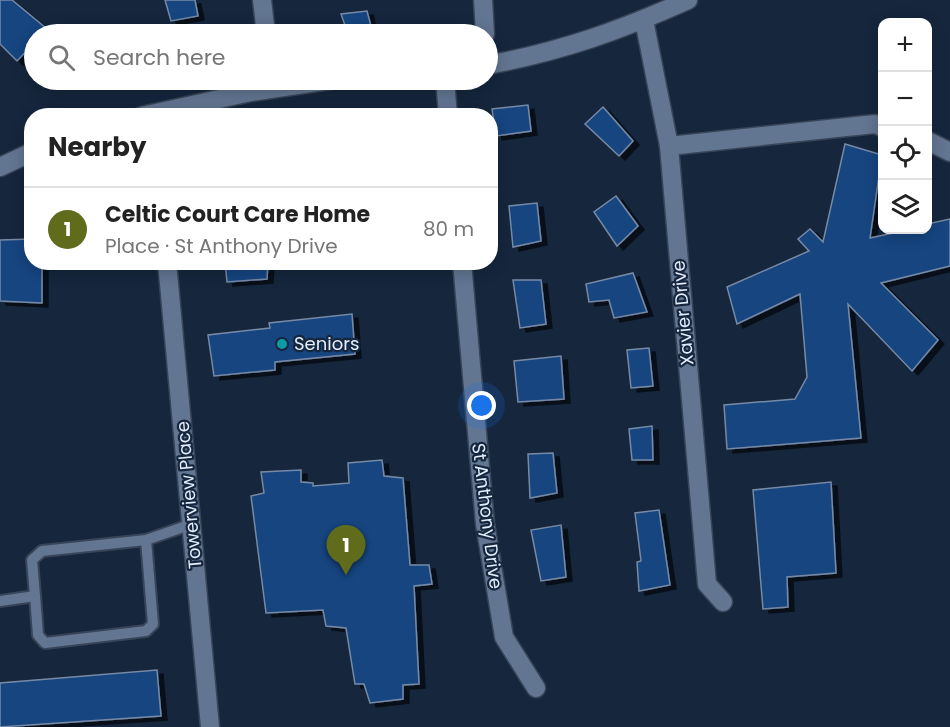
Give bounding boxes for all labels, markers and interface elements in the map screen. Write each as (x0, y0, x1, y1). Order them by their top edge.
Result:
map controls (878, 18, 932, 234)
button: + (878, 18, 932, 72)
search box (24, 24, 498, 90)
icon: search (45, 41, 78, 74)
text: Search here (93, 42, 226, 73)
button: − (878, 72, 932, 126)
button: locate (878, 126, 932, 180)
text: Nearby (48, 129, 146, 165)
button: layers (878, 180, 932, 234)
text: Celtic Court Care Home (105, 199, 370, 230)
text: 1 (64, 215, 71, 243)
text: 80 m (423, 215, 474, 243)
text: Place · St Anthony Drive (105, 232, 338, 260)
street label: Xavier Drive (665, 259, 700, 367)
place label: Seniors (294, 331, 359, 356)
marker: Seniors (275, 337, 289, 351)
your location (467, 391, 496, 420)
street label: Towerview Place (170, 420, 207, 570)
street label: St Anthony Drive (466, 442, 509, 590)
pin: 1 (326, 526, 366, 575)

